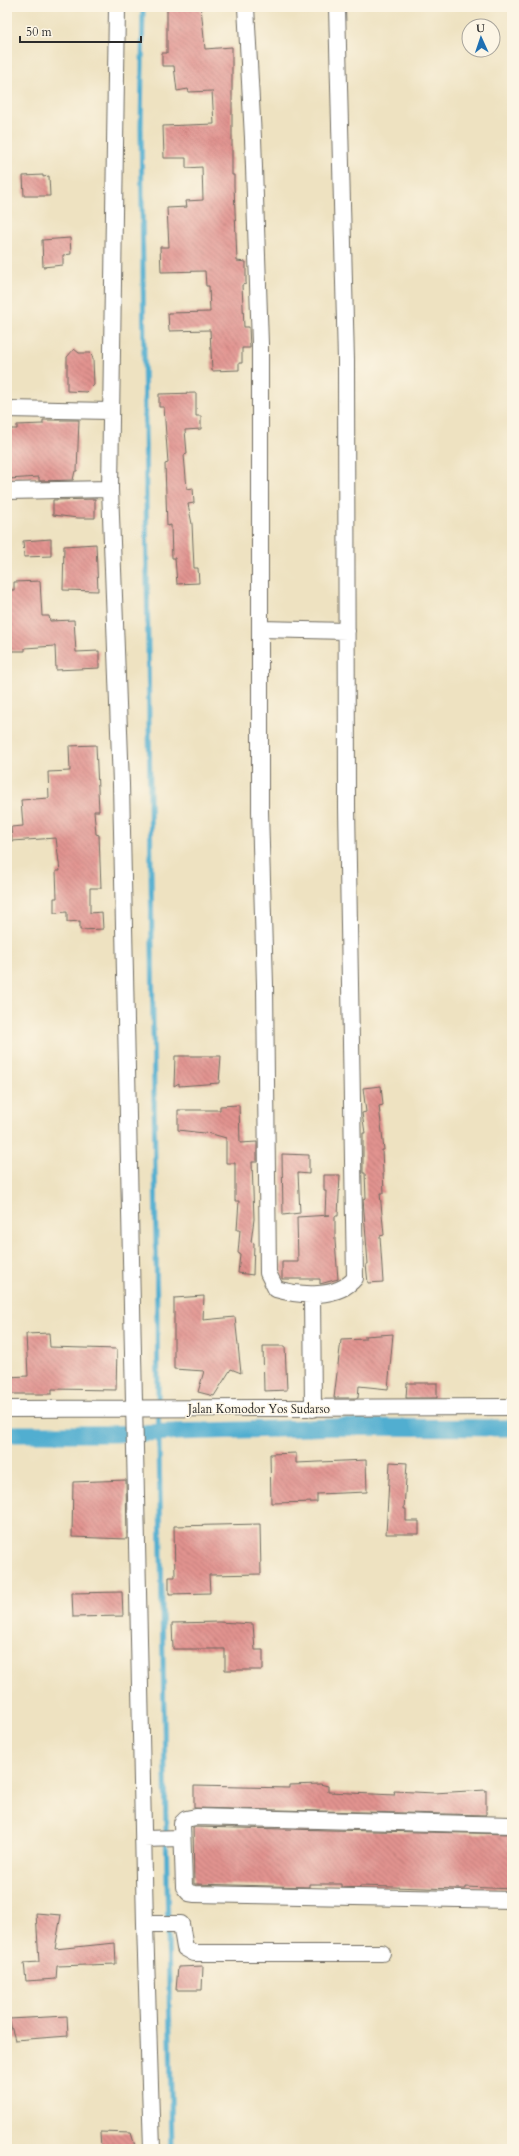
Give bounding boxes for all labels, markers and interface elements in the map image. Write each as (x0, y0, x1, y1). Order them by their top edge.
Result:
scale bar (20, 18, 141, 44)
north arrow (461, 18, 501, 58)
text: U (476, 21, 485, 36)
text: 50 m (26, 24, 53, 40)
street label: Jalan Komodor Yos Sudarso (186, 1401, 330, 1417)

